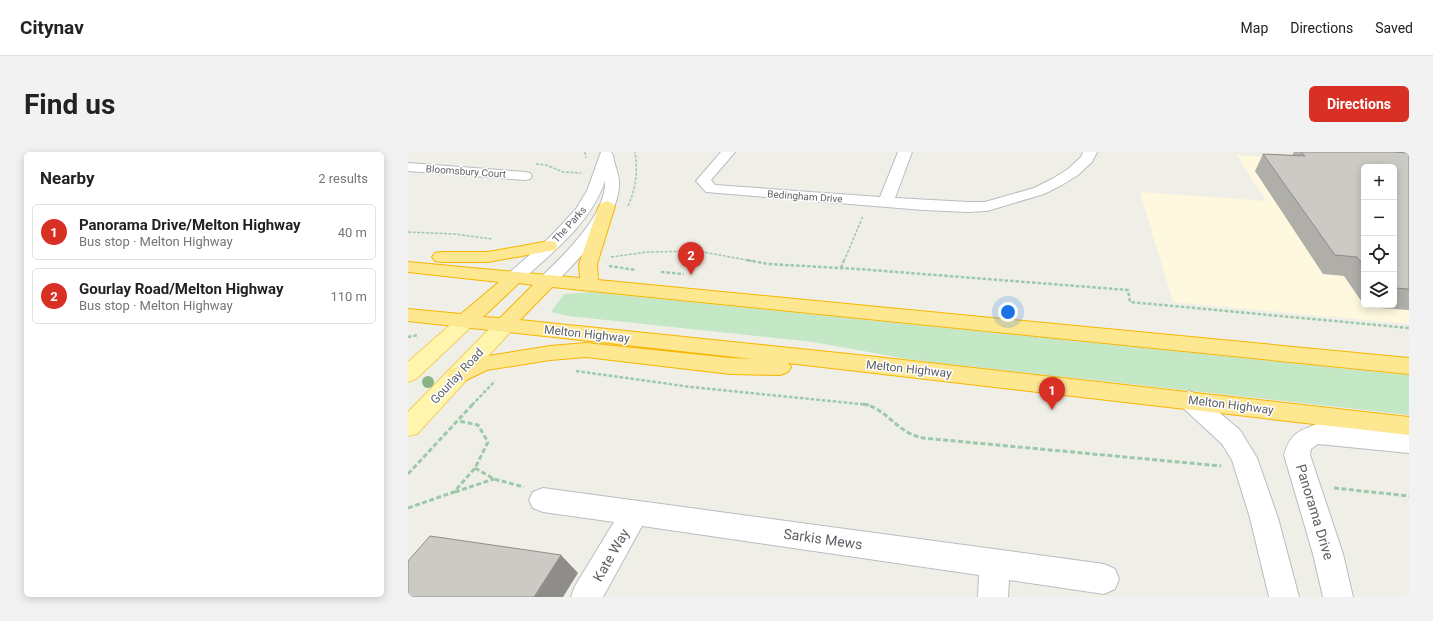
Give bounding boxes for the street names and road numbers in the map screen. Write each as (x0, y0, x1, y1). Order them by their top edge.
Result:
street label: Bloomsbury Court (425, 163, 506, 180)
street label: Bedingham Drive (767, 188, 843, 205)
street label: The Parks (550, 204, 588, 245)
street label: Melton Highway (544, 323, 631, 345)
street label: Gourlay Road (428, 345, 486, 407)
street label: Melton Highway (866, 358, 953, 380)
street label: Melton Highway (1187, 393, 1275, 417)
street label: Panorama Drive (1293, 462, 1337, 562)
street label: Kate Way (590, 525, 633, 584)
street label: Sarkis Mews (783, 526, 863, 552)

